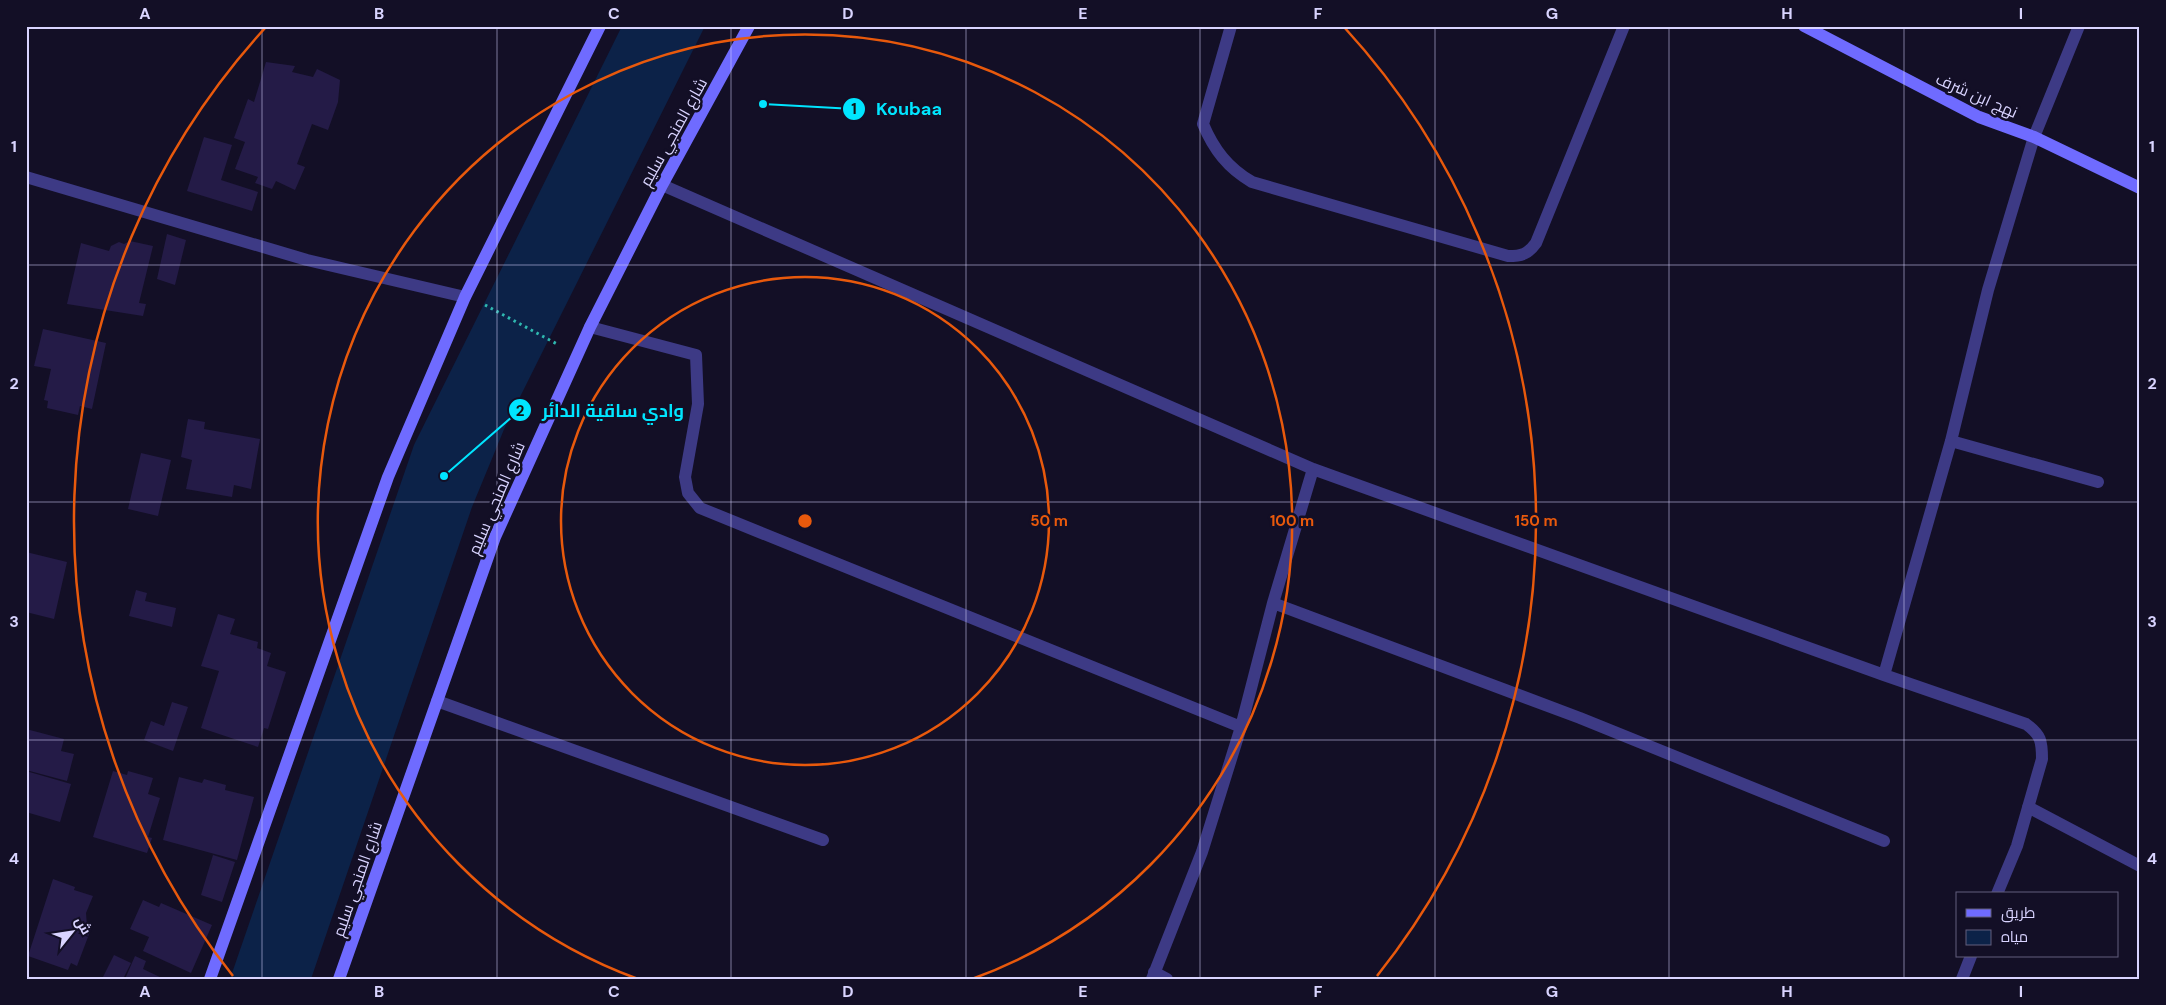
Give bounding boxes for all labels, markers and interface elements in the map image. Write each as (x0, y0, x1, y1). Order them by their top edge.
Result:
text: A (139, 3, 151, 24)
text: B (374, 3, 384, 24)
text: C (608, 3, 620, 24)
text: D (842, 3, 854, 24)
text: E (1078, 3, 1088, 24)
text: F (1314, 3, 1323, 24)
text: G (1546, 3, 1558, 24)
text: H (1781, 3, 1793, 24)
text: I (2019, 3, 2023, 24)
street label: نهج ابن شرف (1932, 68, 2021, 124)
street label: شارع المنجي سليم (635, 74, 715, 192)
callout: Koubaa (841, 92, 952, 125)
text: Koubaa (876, 97, 942, 121)
text: 1 (851, 99, 857, 119)
text: 1 (11, 136, 17, 157)
text: 1 (2149, 136, 2155, 157)
text: 2 (9, 373, 19, 394)
text: 2 (2147, 373, 2157, 394)
callout: وادي ساقية الدائر (507, 394, 694, 427)
text: وادي ساقية الدائر (541, 399, 684, 425)
text: 2 (516, 401, 525, 421)
street label: شارع المنجي سليم (463, 438, 533, 559)
text: 50 m (1030, 511, 1068, 531)
text: 100 m (1270, 511, 1314, 531)
text: 150 m (1515, 511, 1558, 531)
centre of rings (796, 512, 814, 530)
text: 3 (9, 611, 19, 632)
text: 3 (2147, 611, 2157, 632)
street label: شارع المنجي سليم (328, 819, 390, 941)
text: 4 (9, 848, 19, 869)
text: 4 (2147, 848, 2157, 869)
legend (1956, 892, 2118, 958)
text: طريق (2001, 903, 2035, 923)
north arrow (48, 908, 98, 958)
text: ش (71, 913, 96, 938)
text: مياه (2001, 927, 2028, 947)
text: A (139, 981, 151, 1002)
text: B (374, 981, 384, 1002)
text: C (608, 981, 620, 1002)
text: D (842, 981, 854, 1002)
text: E (1078, 981, 1088, 1002)
text: F (1314, 981, 1323, 1002)
text: G (1546, 981, 1558, 1002)
text: H (1781, 981, 1793, 1002)
text: I (2019, 981, 2023, 1002)

